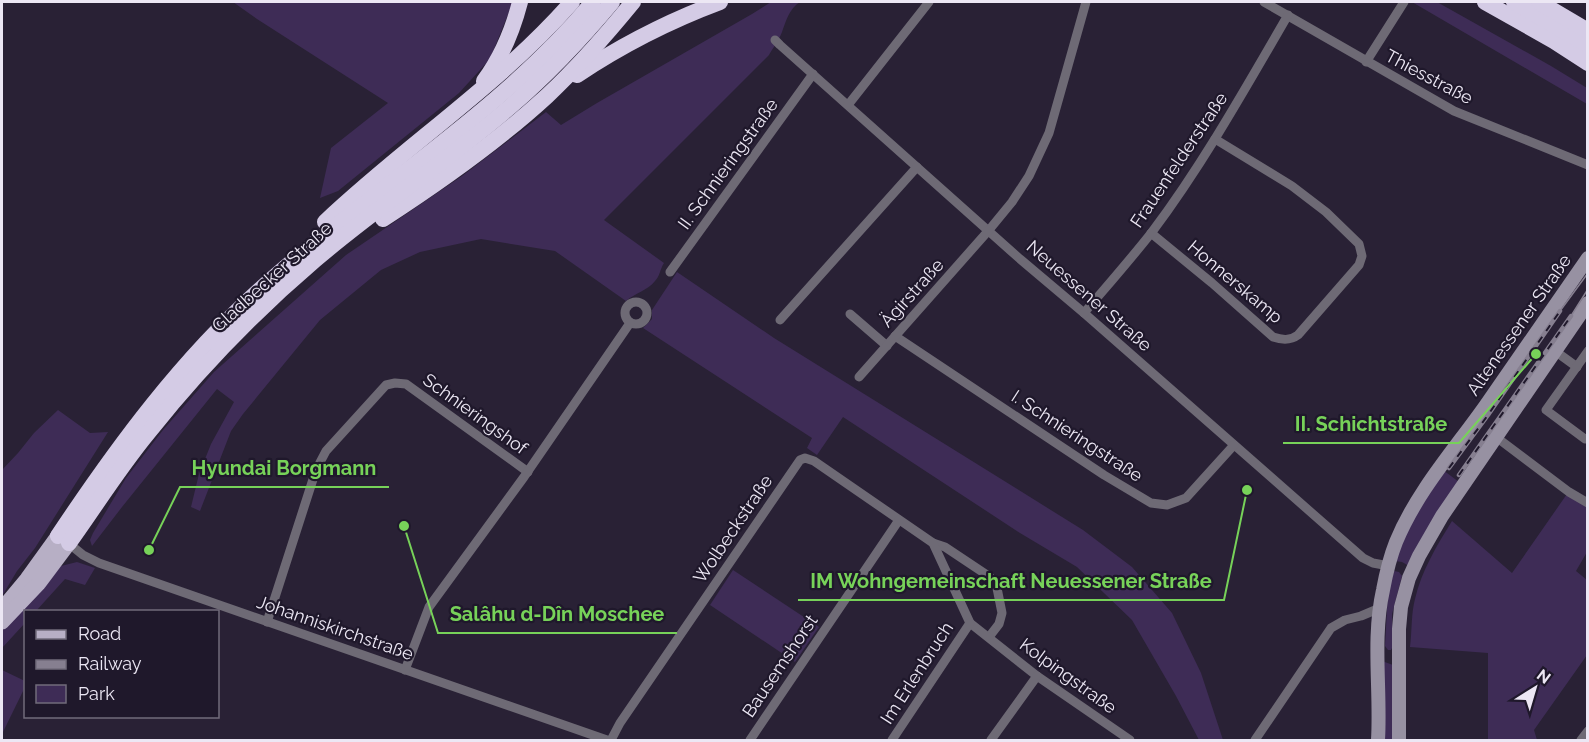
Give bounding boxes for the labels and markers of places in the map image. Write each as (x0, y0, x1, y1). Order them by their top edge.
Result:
callout: II. Schichtstraße (1283, 405, 1459, 443)
callout: Hyundai Borgmann (180, 449, 389, 487)
callout: IM Wohngemeinschaft Neuessener Straße (798, 562, 1224, 600)
callout: Salâhu d-Dîn Moschee (438, 595, 677, 633)

